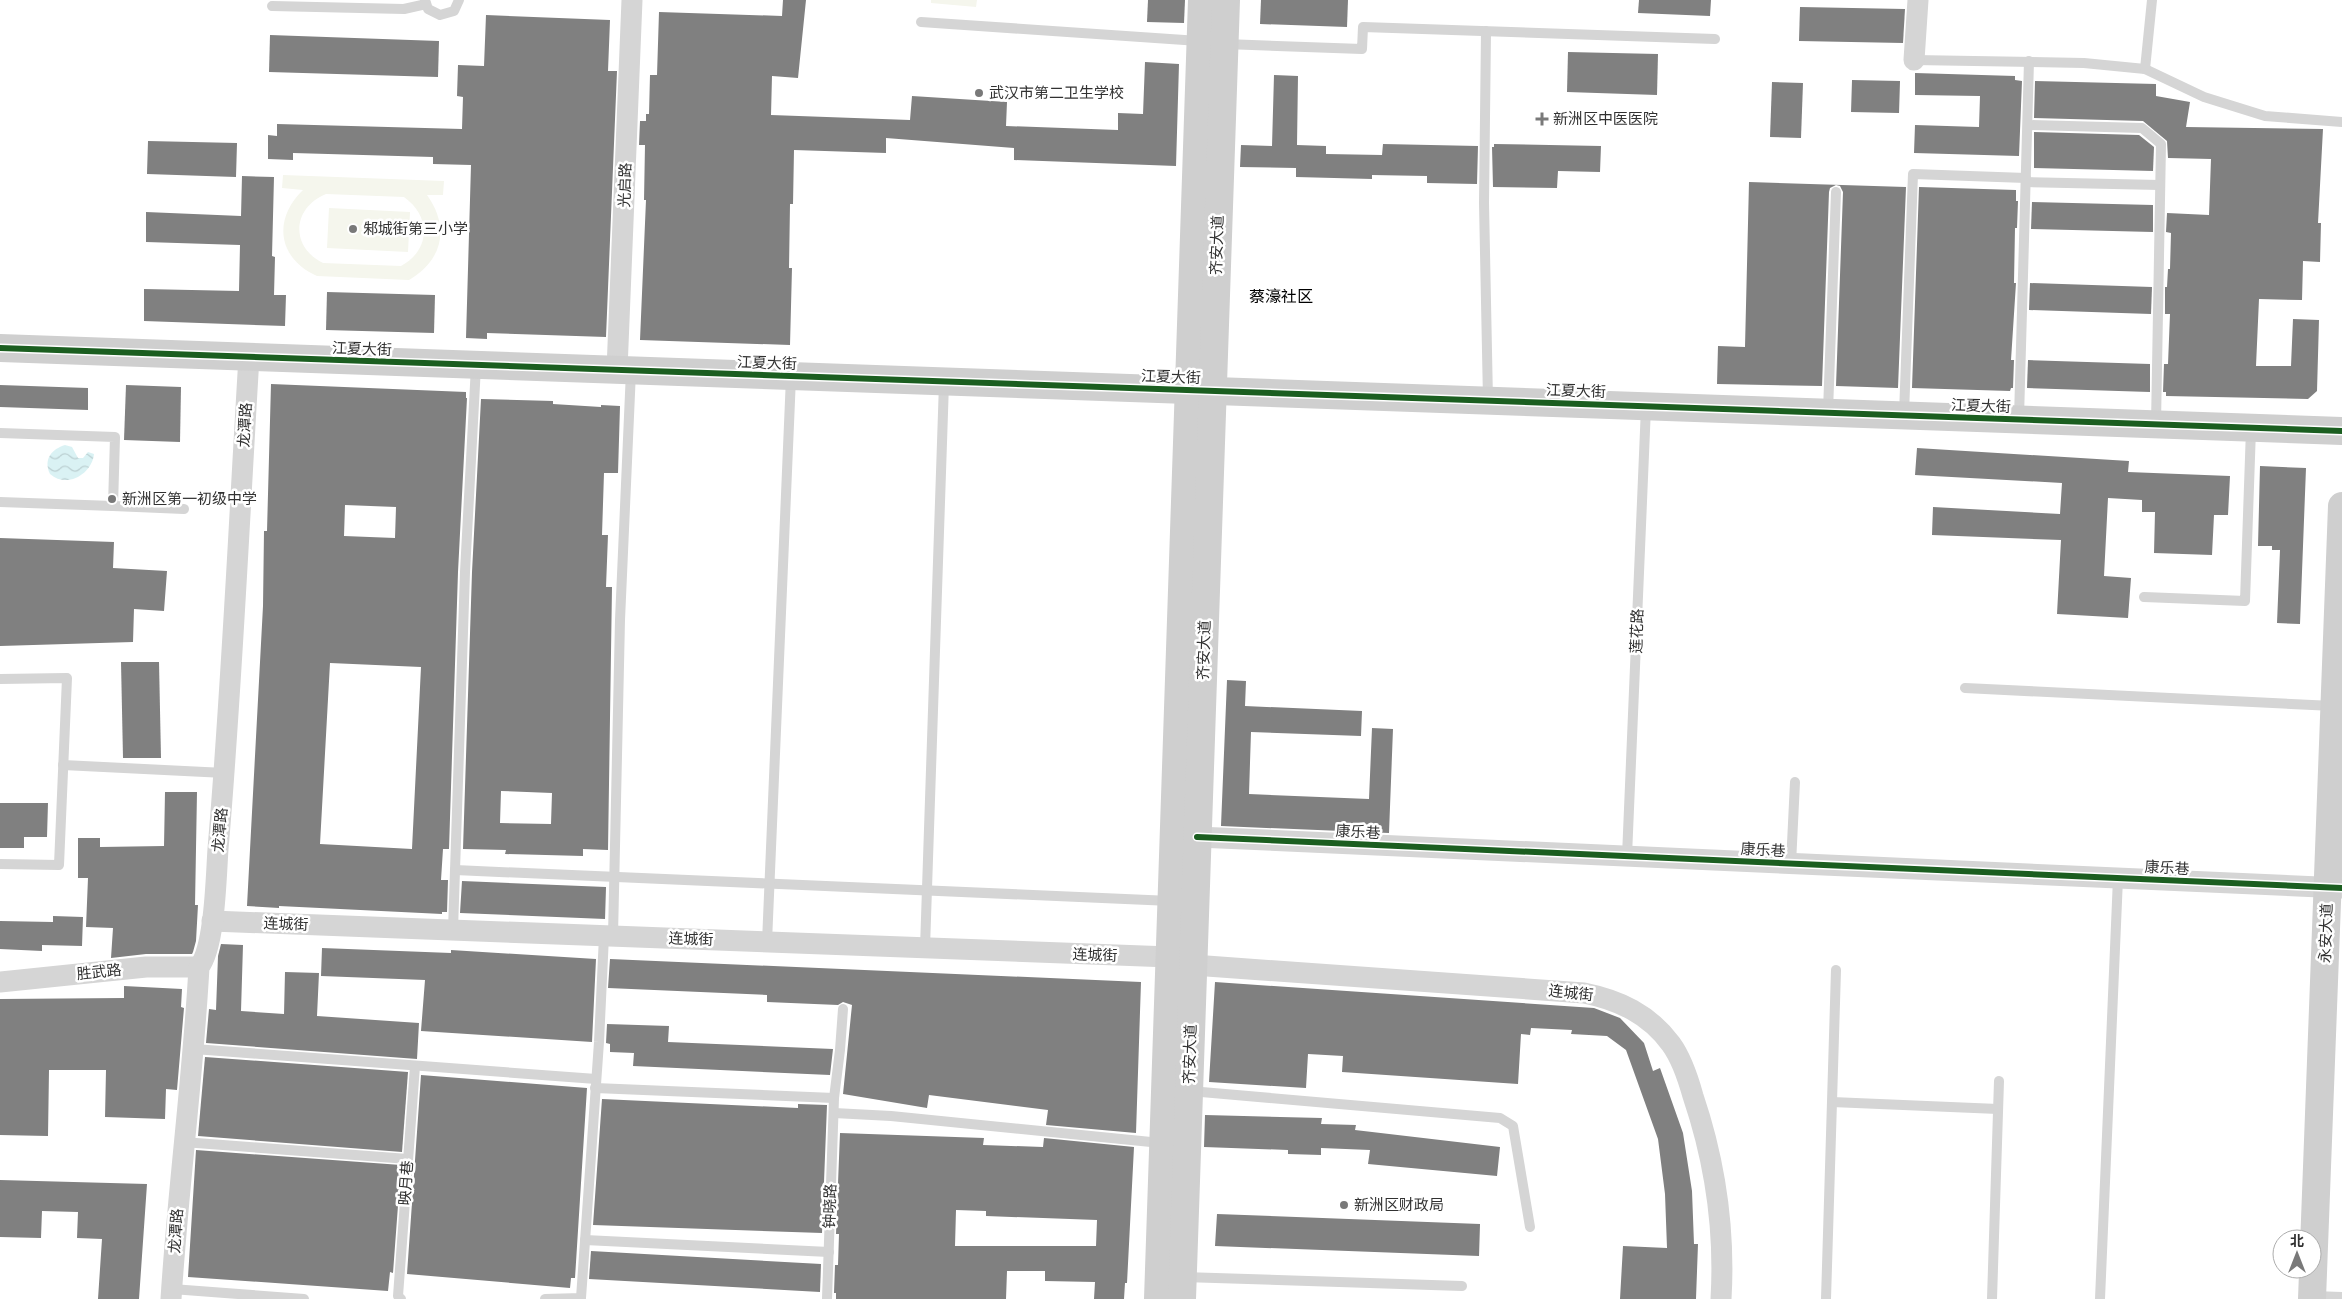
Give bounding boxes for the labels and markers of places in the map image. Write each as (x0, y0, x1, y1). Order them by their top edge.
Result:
place label: 武汉市第二卫生学校 (989, 84, 1124, 102)
marker: 武汉市第二卫生学校 (973, 87, 985, 99)
place label: 新洲区中医医院 (1553, 110, 1658, 128)
marker: 新洲区中医医院 (1535, 112, 1549, 126)
place label: 邾城街第三小学 (363, 220, 468, 238)
marker: 邾城街第三小学 (347, 223, 359, 235)
place label: 新洲区第一初级中学 (122, 490, 257, 508)
marker: 新洲区第一初级中学 (106, 493, 118, 505)
place label: 新洲区财政局 (1354, 1196, 1444, 1214)
marker: 新洲区财政局 (1338, 1199, 1350, 1211)

